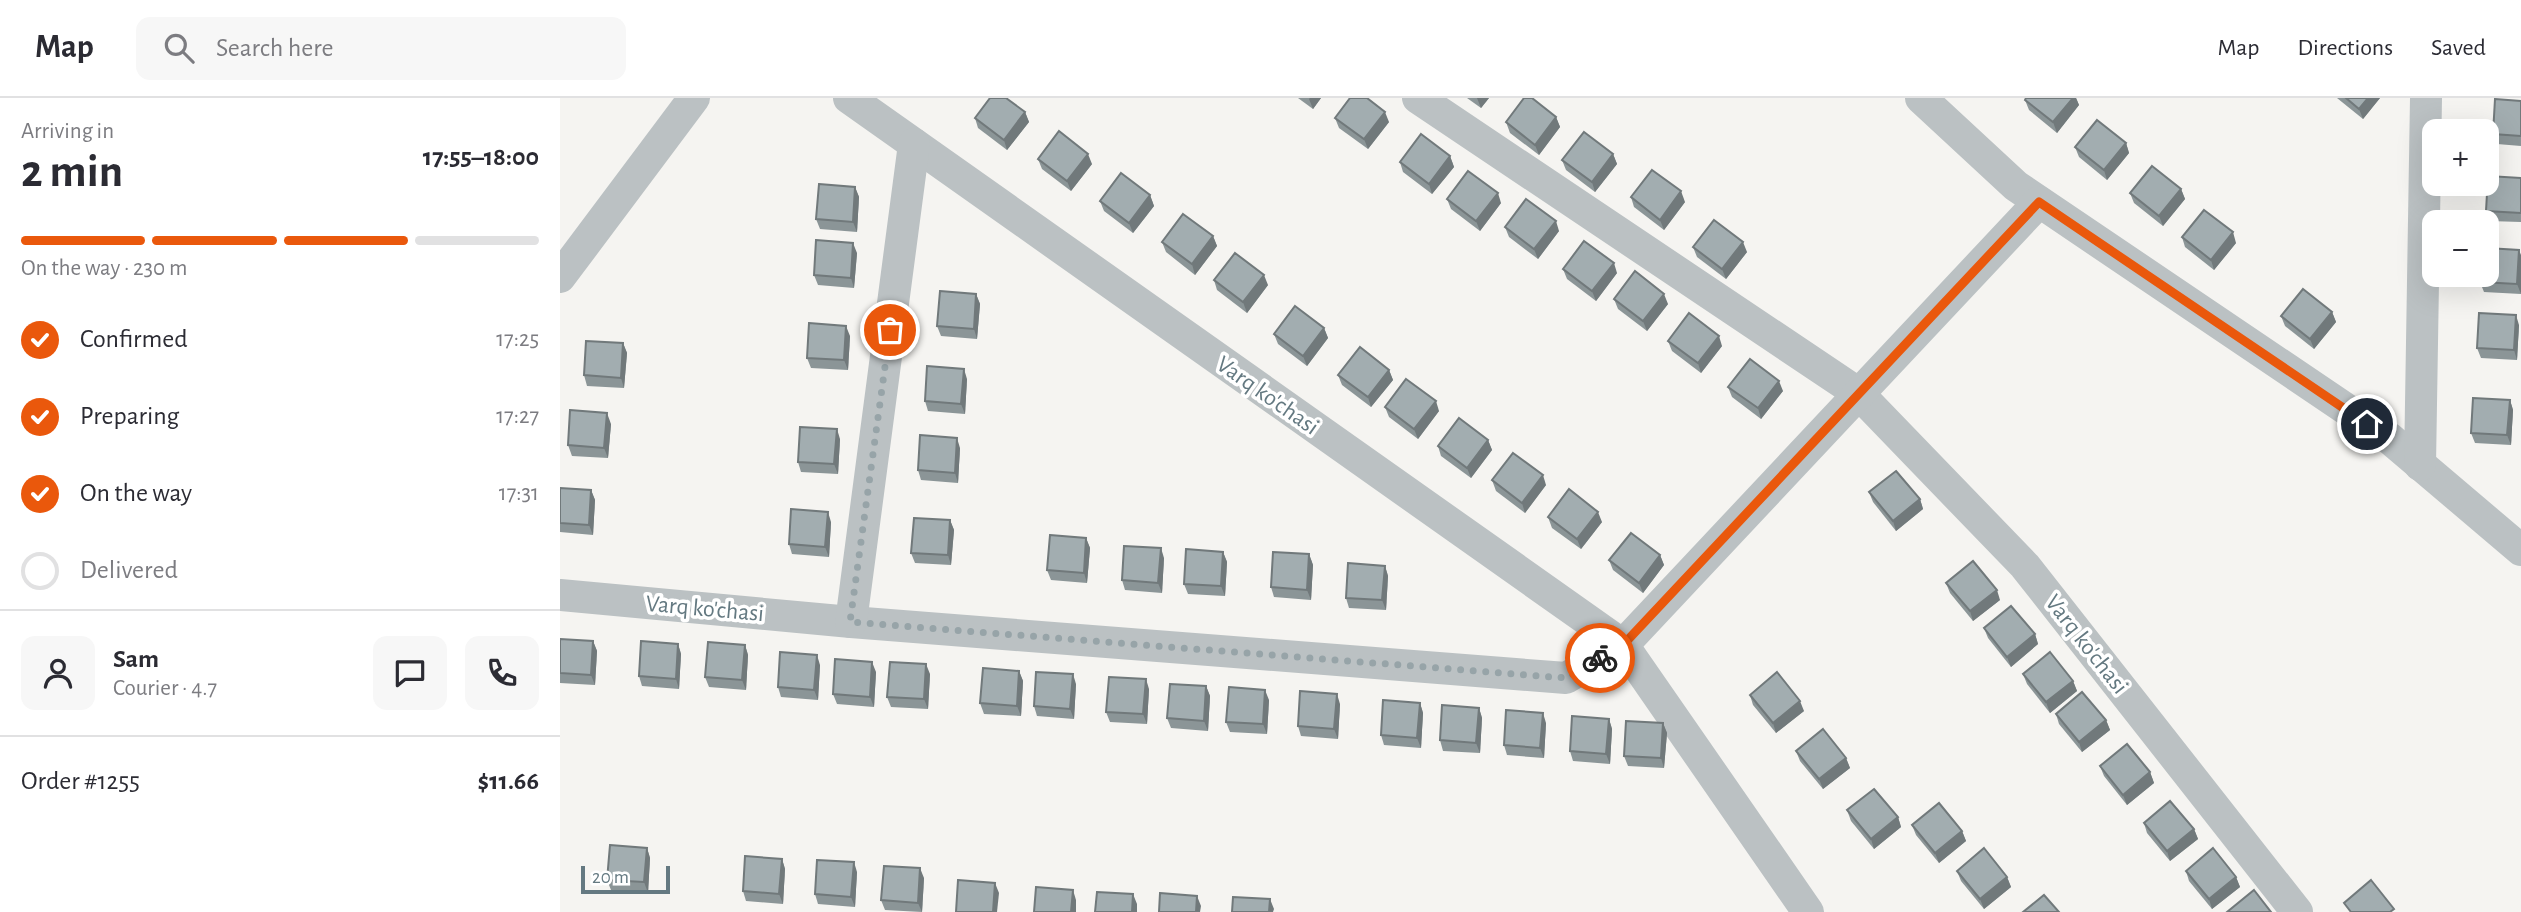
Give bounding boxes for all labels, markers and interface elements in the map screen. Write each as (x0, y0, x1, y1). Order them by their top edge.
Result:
search box (136, 17, 626, 80)
icon: search (160, 29, 198, 67)
text: Map (35, 31, 94, 64)
text: Search here (216, 35, 334, 61)
text: Map (2217, 36, 2259, 60)
text: Directions (2297, 36, 2393, 60)
text: Saved (2431, 36, 2486, 60)
map controls (2422, 119, 2499, 287)
button: + (2422, 119, 2499, 196)
text: Arriving in (21, 120, 114, 143)
text: 17:55–18:00 (423, 144, 539, 170)
text: 2 min (21, 149, 123, 195)
button: − (2422, 210, 2499, 287)
text: On the way · 230 m (21, 257, 187, 280)
pin (860, 300, 920, 360)
icon: bag (871, 311, 909, 349)
icon: check (21, 321, 59, 359)
text: Confirmed (80, 326, 188, 352)
text: 17:25 (496, 328, 539, 351)
street label: Varq ko'chasi (1212, 352, 1323, 440)
pin (2337, 394, 2397, 454)
icon: check (21, 398, 59, 436)
text: Preparing (80, 403, 179, 429)
text: 17:27 (496, 405, 539, 428)
icon: home (2348, 405, 2386, 443)
icon: check (21, 475, 59, 513)
text: On the way (80, 480, 192, 506)
text: 17:31 (499, 482, 539, 505)
text: Delivered (80, 557, 178, 583)
street label: Varq ko'chasi (2040, 590, 2132, 699)
street label: Varq ko'chasi (645, 592, 765, 626)
courier (1565, 623, 1635, 693)
button: person (21, 636, 95, 710)
button: chat (373, 636, 447, 710)
button: phone (465, 636, 539, 710)
icon: bike (1581, 639, 1619, 677)
text: Sam (113, 646, 159, 672)
text: Courier · 4.7 (113, 677, 217, 700)
text: Order #1255 (21, 768, 140, 794)
text: $11.66 (478, 768, 539, 794)
scale bar (581, 863, 670, 895)
text: 20 m (592, 868, 629, 887)

